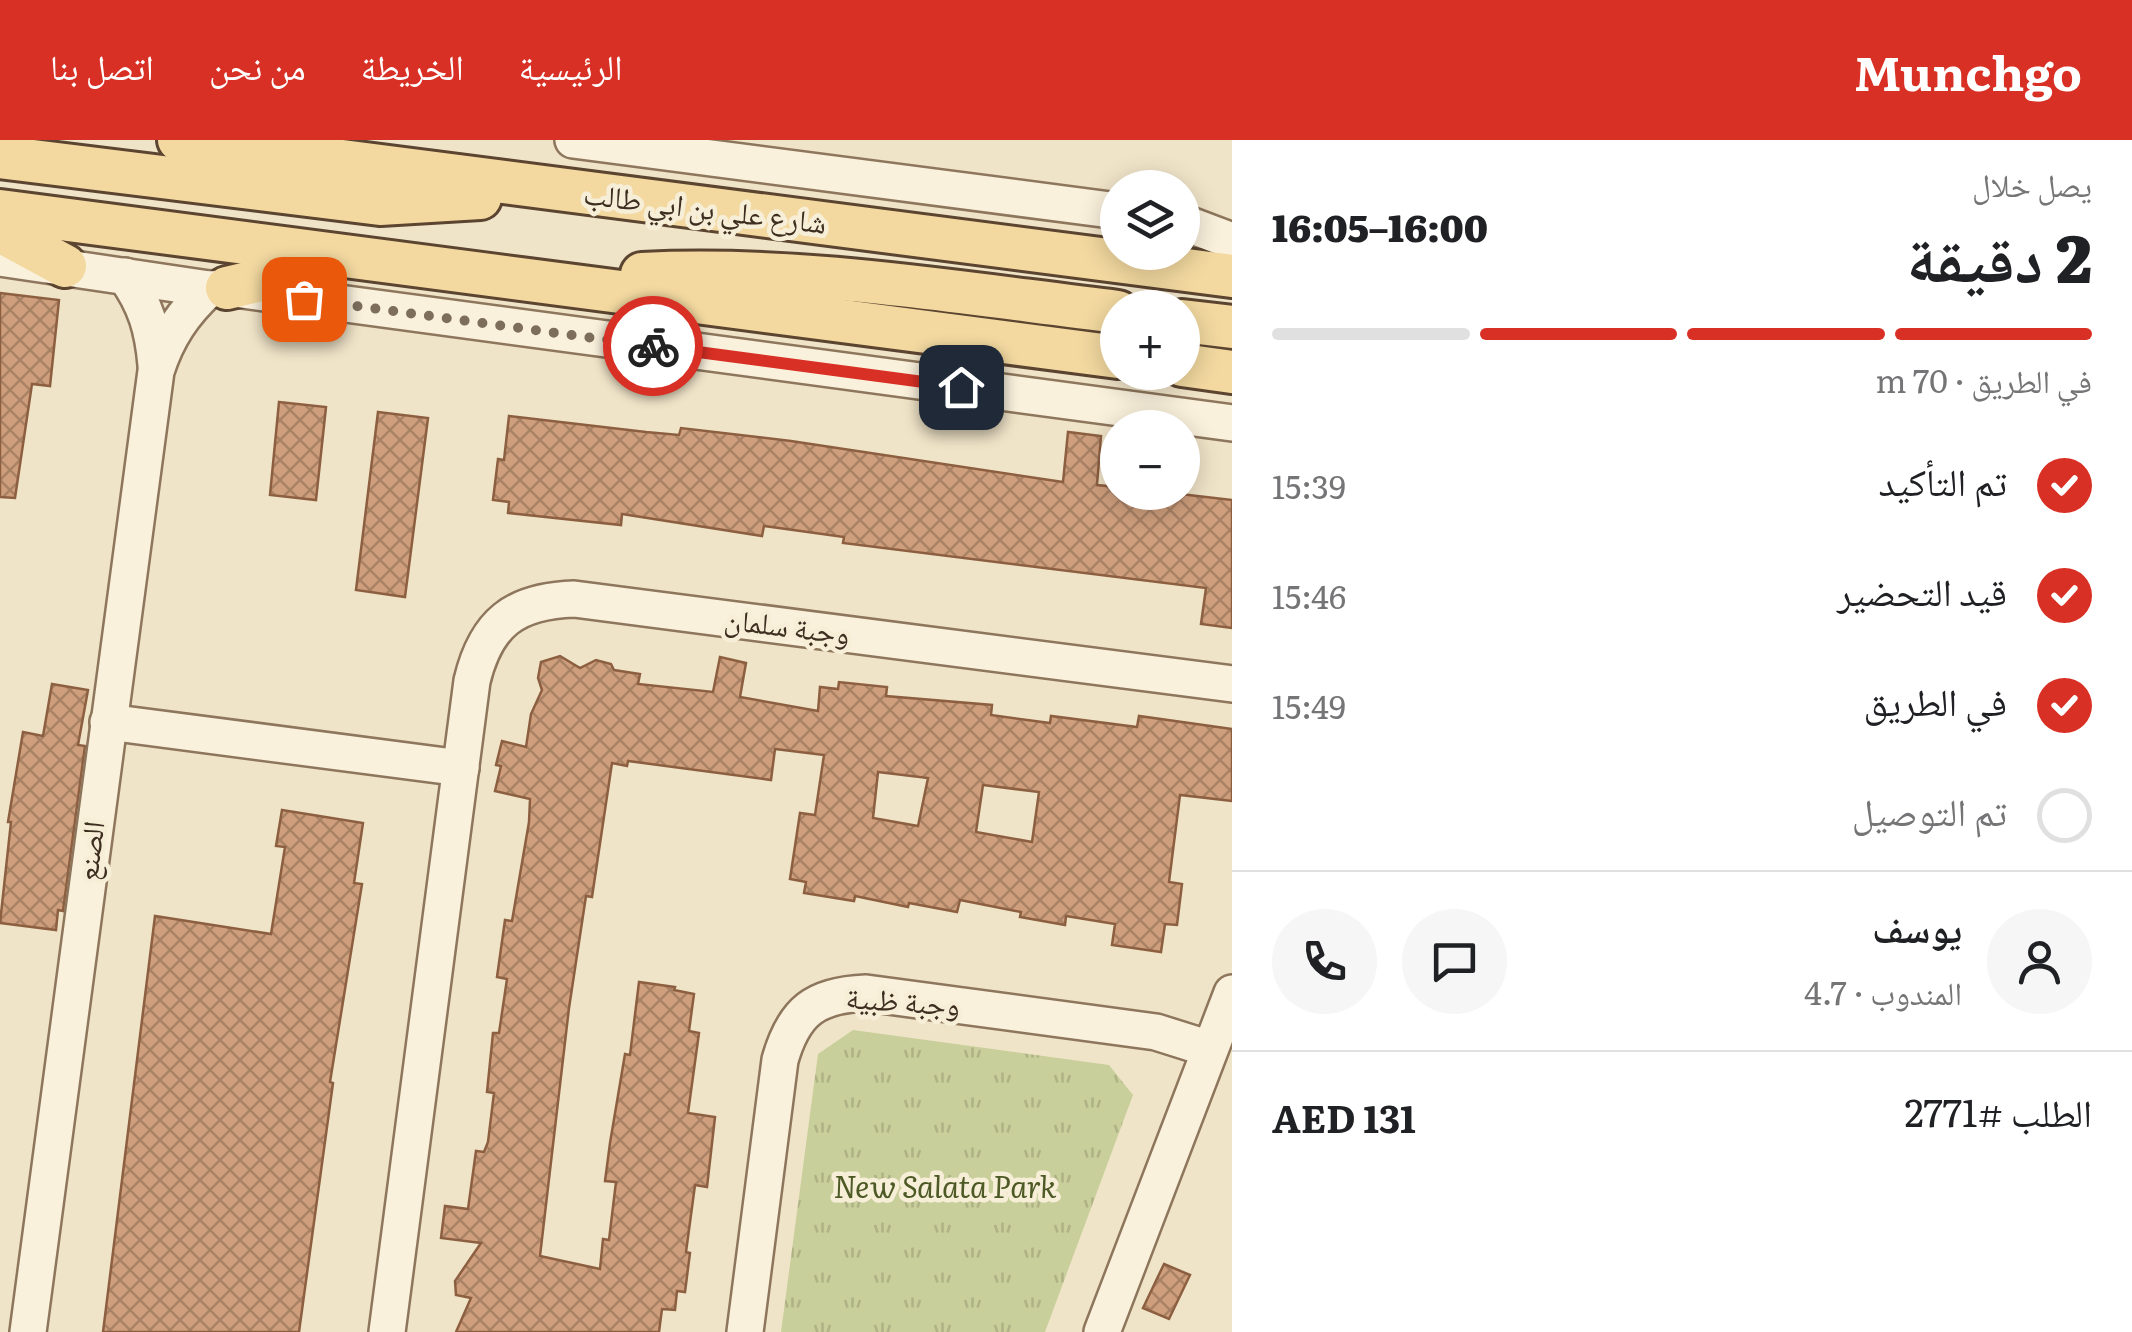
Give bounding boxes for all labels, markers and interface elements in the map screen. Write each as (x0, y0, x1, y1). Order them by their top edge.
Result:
text: Munchgo (1854, 35, 2082, 106)
text: اتصل بنا (50, 39, 154, 91)
text: من نحن (209, 39, 306, 91)
text: الخريطة (361, 39, 464, 91)
text: الرئيسية (519, 39, 623, 91)
text: يصل خلال (1972, 159, 2092, 207)
street label: شارع علي بن ابي طالب (581, 169, 829, 247)
map controls (1100, 170, 1200, 510)
button: layers (1100, 170, 1200, 270)
text: 16:00–16:05 (1272, 197, 1488, 254)
text: 2 دقيقة (1906, 206, 2092, 303)
pin (262, 257, 347, 342)
icon: bag (277, 272, 332, 327)
button: + (1100, 290, 1200, 390)
courier (603, 296, 703, 396)
icon: bike (626, 319, 681, 374)
pin (919, 345, 1004, 430)
text: في الطريق · 70 m (1876, 355, 2092, 403)
icon: home (934, 360, 989, 415)
button: − (1100, 410, 1200, 510)
text: تم التأكيد (1878, 451, 2007, 508)
icon: check (2037, 458, 2092, 513)
text: 15:39 (1272, 461, 1346, 509)
text: قيد التحضير (1837, 561, 2007, 618)
icon: check (2037, 568, 2092, 623)
text: 15:46 (1272, 571, 1346, 619)
street label: وجبة سلمان (722, 595, 853, 654)
text: في الطريق (1864, 671, 2007, 728)
icon: check (2037, 678, 2092, 733)
text: 15:49 (1272, 681, 1346, 729)
text: تم التوصيل (1852, 781, 2007, 838)
street label: الصنع (63, 818, 114, 883)
text: يوسف (1872, 898, 1962, 955)
button: phone (1272, 909, 1377, 1014)
button: chat (1402, 909, 1507, 1014)
button: person (1987, 909, 2092, 1014)
text: المندوب · 4.7 (1804, 967, 1962, 1015)
street label: وجبة ظبية (845, 973, 962, 1025)
text: الطلب #2771 (1905, 1082, 2092, 1139)
text: AED 131 (1272, 1088, 1416, 1145)
park label: New Salata Park (833, 1163, 1057, 1207)

